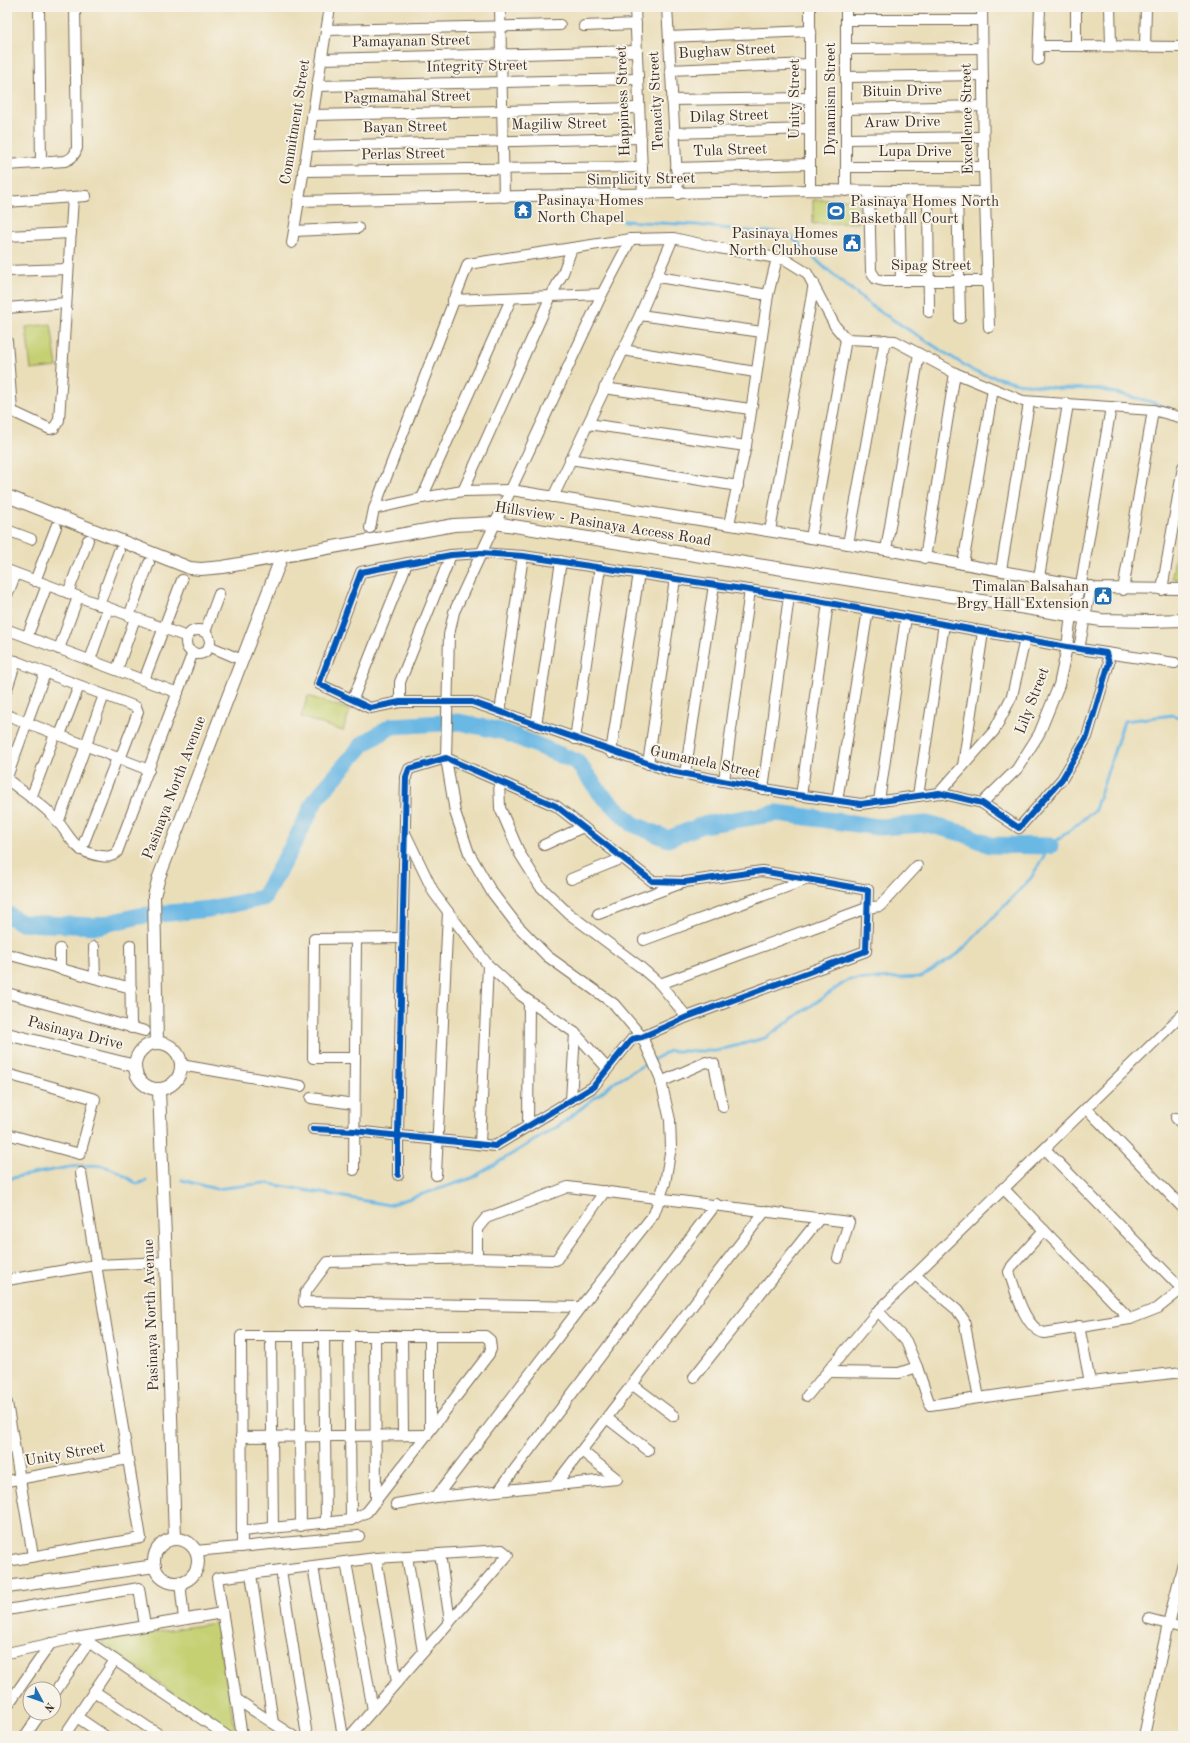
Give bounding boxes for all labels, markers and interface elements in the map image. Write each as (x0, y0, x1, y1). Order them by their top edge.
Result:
street label: Pamayanan Street (352, 33, 470, 51)
street label: Bughaw Street (678, 42, 776, 62)
street label: Dynamism Street (824, 42, 839, 156)
street label: Happiness Street (615, 45, 633, 157)
street label: Tenacity Street (647, 51, 667, 151)
street label: Commitment Street (279, 58, 313, 186)
street label: Unity Street (788, 58, 803, 140)
street label: Integrity Street (426, 59, 528, 75)
street label: Excellence Street (960, 63, 976, 175)
street label: Bituin Drive (862, 84, 942, 100)
street label: Pagmamahal Street (343, 89, 471, 107)
street label: Dilag Street (689, 108, 769, 126)
street label: Araw Drive (864, 115, 940, 131)
street label: Magiliw Street (511, 117, 607, 133)
street label: Bayan Street (363, 120, 447, 136)
street label: Tula Street (693, 142, 767, 160)
street label: Lupa Drive (878, 145, 952, 160)
street label: Perlas Street (361, 147, 445, 163)
street label: Simplicity Street (586, 172, 696, 188)
place label: Pasinaya Homes North Chapel (537, 194, 643, 226)
place label: Pasinaya Homes North Basketball Court (850, 195, 999, 227)
temple icon: Pasinaya Homes North Chapel (512, 199, 534, 221)
sports icon: Pasinaya Homes North Basketball Court (825, 200, 847, 222)
place label: Pasinaya Homes North Clubhouse (728, 227, 838, 259)
public building icon: Pasinaya Homes North Clubhouse (841, 232, 863, 254)
street label: Sipag Street (891, 259, 971, 274)
street label: Hillsview - Pasinaya Access Road (494, 500, 712, 550)
place label: Timalan Balsahan Brgy Hall Extension (956, 580, 1089, 612)
public building icon: Timalan Balsahan Brgy Hall Extension (1092, 585, 1114, 607)
street label: Lily Street (1013, 666, 1053, 736)
street label: Pasinaya North Avenue (141, 714, 209, 862)
street label: Gumamela Street (648, 744, 762, 782)
street label: Pasinaya Drive (26, 1015, 124, 1053)
street label: Pasinaya North Avenue (142, 1239, 162, 1391)
street label: Unity Street (24, 1441, 106, 1469)
north arrow (22, 1681, 62, 1721)
text: N (41, 1700, 55, 1714)

